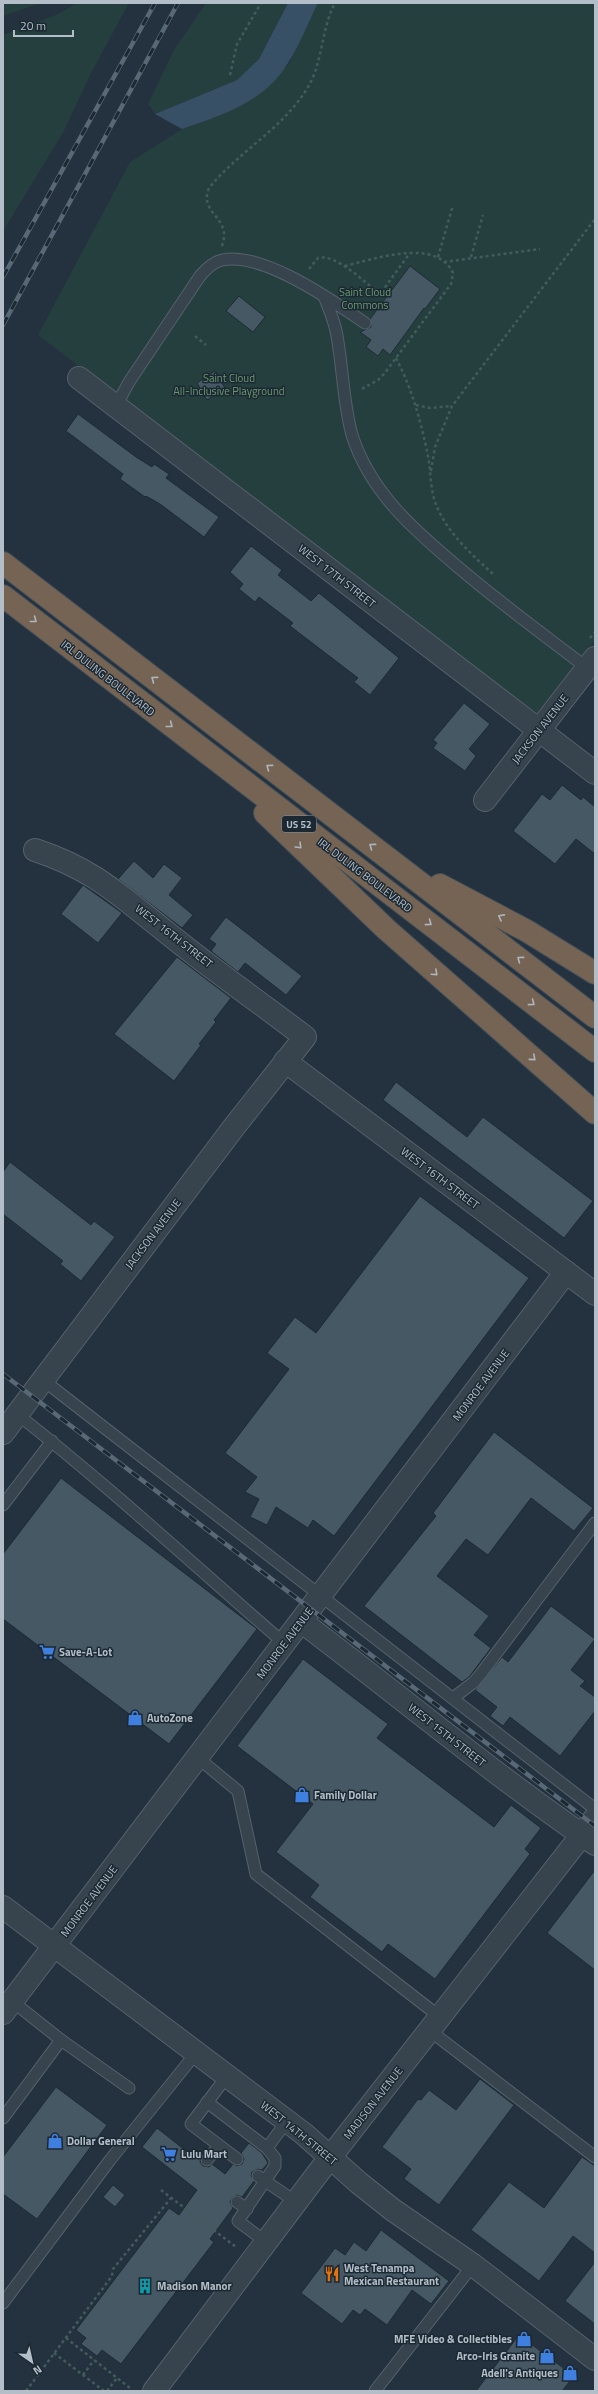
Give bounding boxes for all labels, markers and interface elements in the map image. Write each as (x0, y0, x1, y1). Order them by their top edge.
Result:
scale bar (14, 12, 73, 38)
text: 20 m (20, 16, 46, 35)
park label: Saint Cloud Commons (339, 284, 391, 313)
park label: Saint Cloud All-Inclusive Playground (173, 370, 285, 399)
street label: WEST 17TH STREET (295, 541, 379, 611)
one-way arrow (29, 616, 36, 623)
street label: IRL DULING BOULEVARD (58, 636, 158, 720)
one-way arrow (152, 677, 159, 684)
street label: JACKSON AVENUE (508, 691, 572, 767)
one-way arrow (166, 721, 173, 728)
one-way arrow (266, 765, 273, 772)
road number: US 52 (282, 816, 316, 832)
street label: IRL DULING BOULEVARD (314, 834, 416, 916)
one-way arrow (294, 841, 302, 849)
one-way arrow (369, 843, 376, 851)
street label: WEST 16TH STREET (132, 901, 216, 971)
one-way arrow (498, 915, 506, 922)
one-way arrow (424, 919, 431, 926)
one-way arrow (517, 957, 524, 964)
one-way arrow (431, 968, 438, 975)
one-way arrow (528, 998, 535, 1005)
one-way arrow (528, 1054, 536, 1061)
street label: WEST 16TH STREET (397, 1143, 483, 1213)
street label: JACKSON AVENUE (121, 1196, 185, 1272)
street label: MONROE AVENUE (449, 1346, 513, 1424)
street label: MONROE AVENUE (253, 1604, 317, 1682)
supermarket icon: Save-A-Lot (38, 1643, 56, 1661)
place label: Save-A-Lot (59, 1644, 112, 1660)
street label: WEST 15TH STREET (405, 1700, 489, 1770)
shop icon: AutoZone (126, 1709, 144, 1727)
place label: AutoZone (147, 1710, 193, 1726)
shop icon: Family Dollar (293, 1786, 311, 1804)
place label: Family Dollar (314, 1787, 377, 1803)
street label: MONROE AVENUE (57, 1862, 121, 1940)
street label: MADISON AVENUE (340, 2063, 406, 2143)
street label: WEST 14TH STREET (257, 2097, 341, 2169)
shop icon: Dollar General (46, 2132, 64, 2150)
place label: Dollar General (67, 2133, 135, 2149)
supermarket icon: Lulu Mart (160, 2145, 178, 2163)
place label: Lulu Mart (181, 2146, 227, 2162)
place label: West Tenampa Mexican Restaurant (344, 2260, 439, 2289)
restaurant icon: West Tenampa Mexican Restaurant (323, 2265, 341, 2283)
building icon: Madison Manor (136, 2277, 154, 2295)
place label: Madison Manor (157, 2278, 232, 2294)
shop icon: MFE Video & Collectibles (515, 2330, 533, 2348)
place label: MFE Video & Collectibles (394, 2331, 512, 2347)
north arrow (12, 2342, 52, 2382)
shop icon: Arco-Iris Granite (538, 2347, 556, 2365)
place label: Arco-Iris Granite (456, 2348, 535, 2364)
text: N (30, 2362, 45, 2379)
shop icon: Adell's Antiques (561, 2364, 579, 2382)
place label: Adell's Antiques (481, 2365, 558, 2381)

